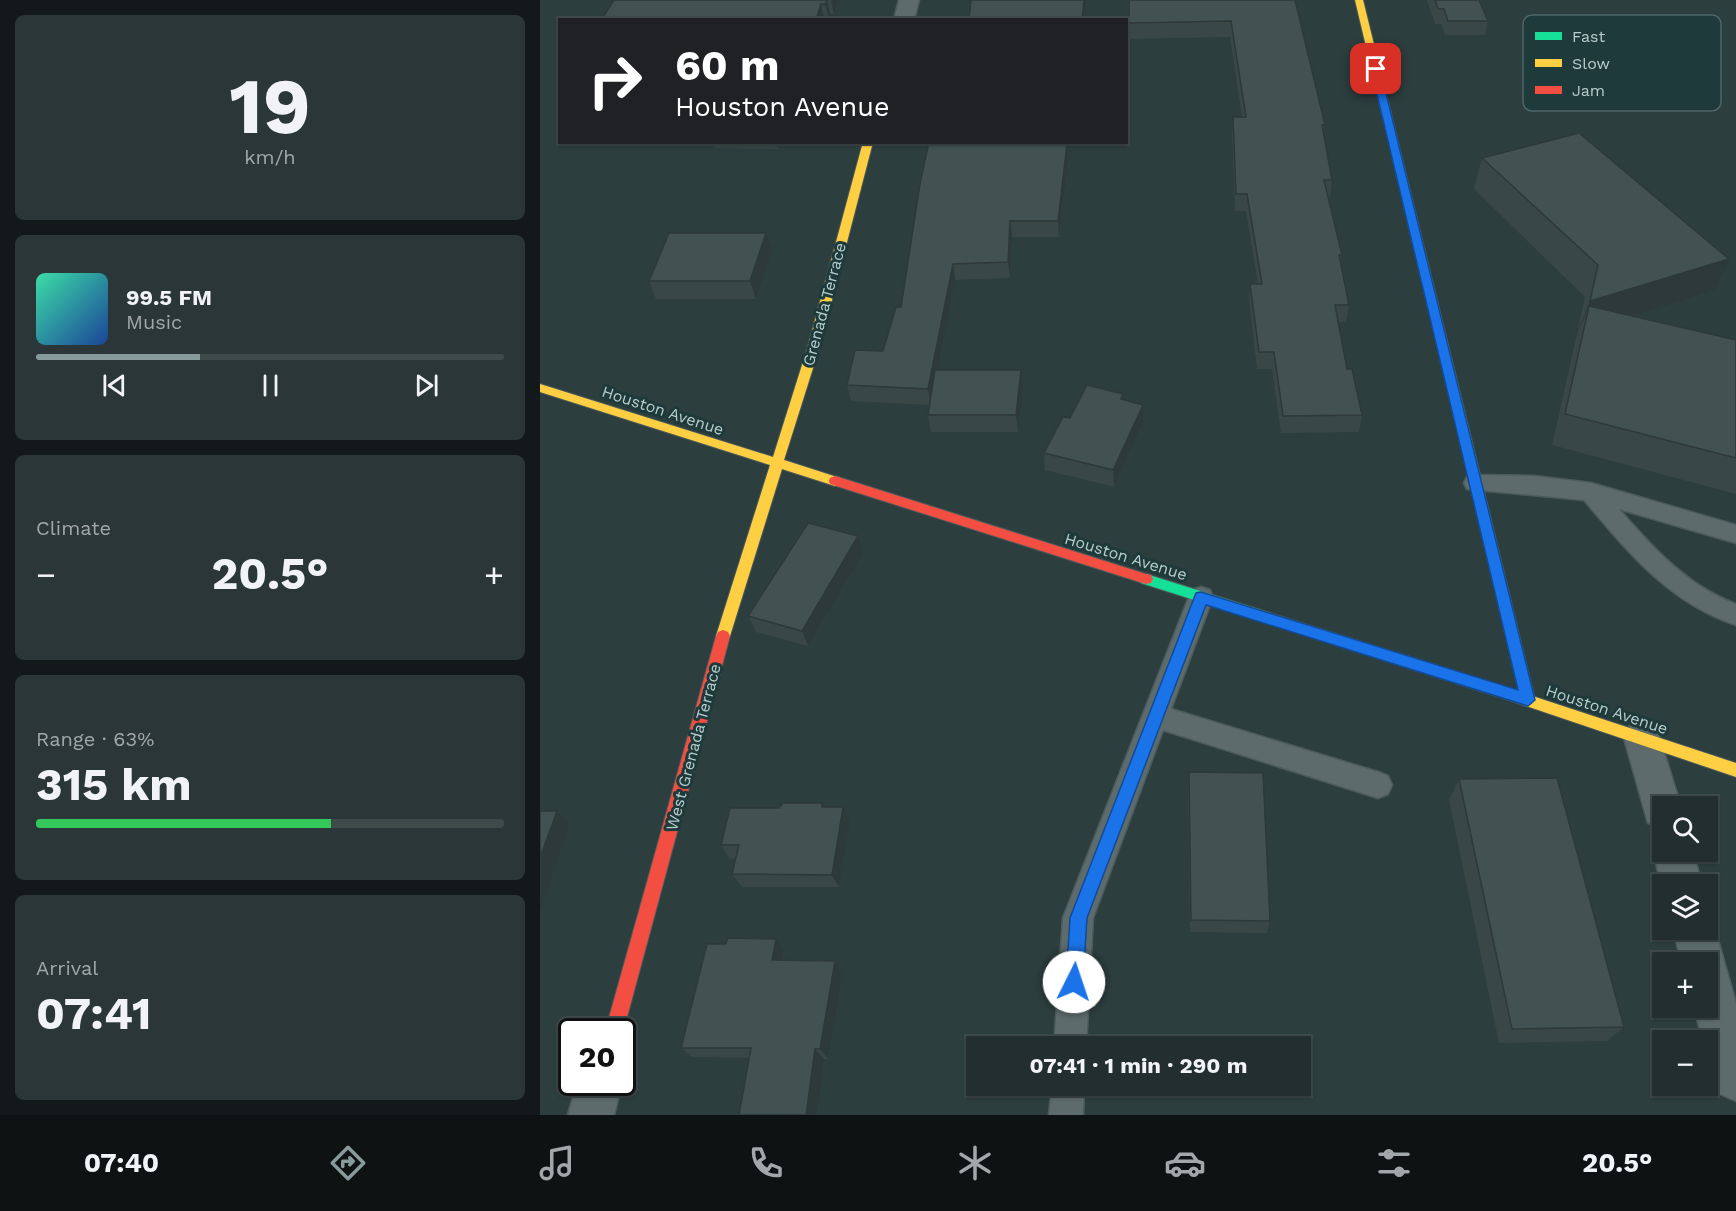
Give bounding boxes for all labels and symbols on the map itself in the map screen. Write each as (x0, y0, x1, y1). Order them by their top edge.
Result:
legend (1523, 15, 1721, 111)
text: Fast (1572, 27, 1605, 46)
pin (1350, 43, 1401, 94)
text: Slow (1572, 54, 1610, 73)
text: Jam (1572, 81, 1605, 100)
street label: Grenada Terrace (799, 240, 850, 368)
street label: Houston Avenue (599, 382, 726, 439)
street label: Houston Avenue (1062, 529, 1189, 584)
street label: West Grenada Terrace (662, 662, 725, 832)
street label: Houston Avenue (1543, 681, 1670, 738)
position arrow (1042, 950, 1106, 1014)
speed limit sign: 20 (558, 1018, 636, 1096)

